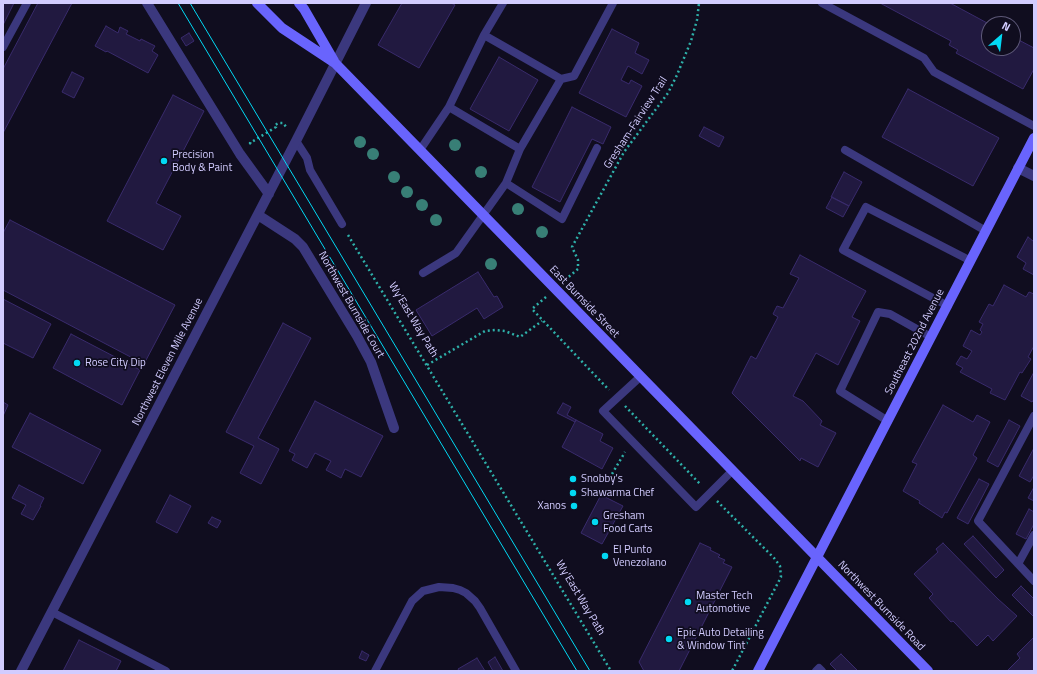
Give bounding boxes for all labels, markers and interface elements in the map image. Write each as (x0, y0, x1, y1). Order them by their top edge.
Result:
north arrow (981, 16, 1021, 56)
text: N (999, 17, 1013, 35)
street label: Gresham-Fairview Trail (601, 75, 671, 171)
place label: Precision Body & Paint (172, 148, 232, 174)
marker: Precision Body & Paint (159, 156, 169, 166)
street label: Northwest Burnside Court (315, 249, 387, 361)
street label: East Burnside Street (546, 263, 622, 341)
street label: Wy'East Way Path (385, 280, 441, 360)
street label: Southeast 202nd Avenue (883, 287, 947, 397)
street label: Northwest Eleven Mile Avenue (130, 296, 206, 428)
place label: Rose City Dip (85, 356, 146, 370)
marker: Rose City Dip (72, 358, 82, 368)
place label: Snobby's (581, 472, 623, 486)
marker: Snobby's (568, 474, 578, 484)
place label: Shawarma Chef (581, 486, 654, 500)
marker: Shawarma Chef (568, 488, 578, 498)
place label: Xanos (538, 499, 566, 513)
marker: Xanos (569, 501, 579, 511)
place label: Gresham Food Carts (603, 509, 653, 535)
marker: Gresham Food Carts (590, 517, 600, 527)
place label: El Punto Venezolano (613, 543, 667, 569)
marker: El Punto Venezolano (600, 551, 610, 561)
street label: Wy'East Way Path (552, 558, 608, 638)
street label: Northwest Burnside Road (835, 558, 927, 654)
place label: Master Tech Automotive (696, 589, 753, 615)
marker: Master Tech Automotive (683, 597, 693, 607)
place label: Epic Auto Detailing & Window Tint (677, 626, 764, 652)
marker: Epic Auto Detailing & Window Tint (664, 634, 674, 644)

